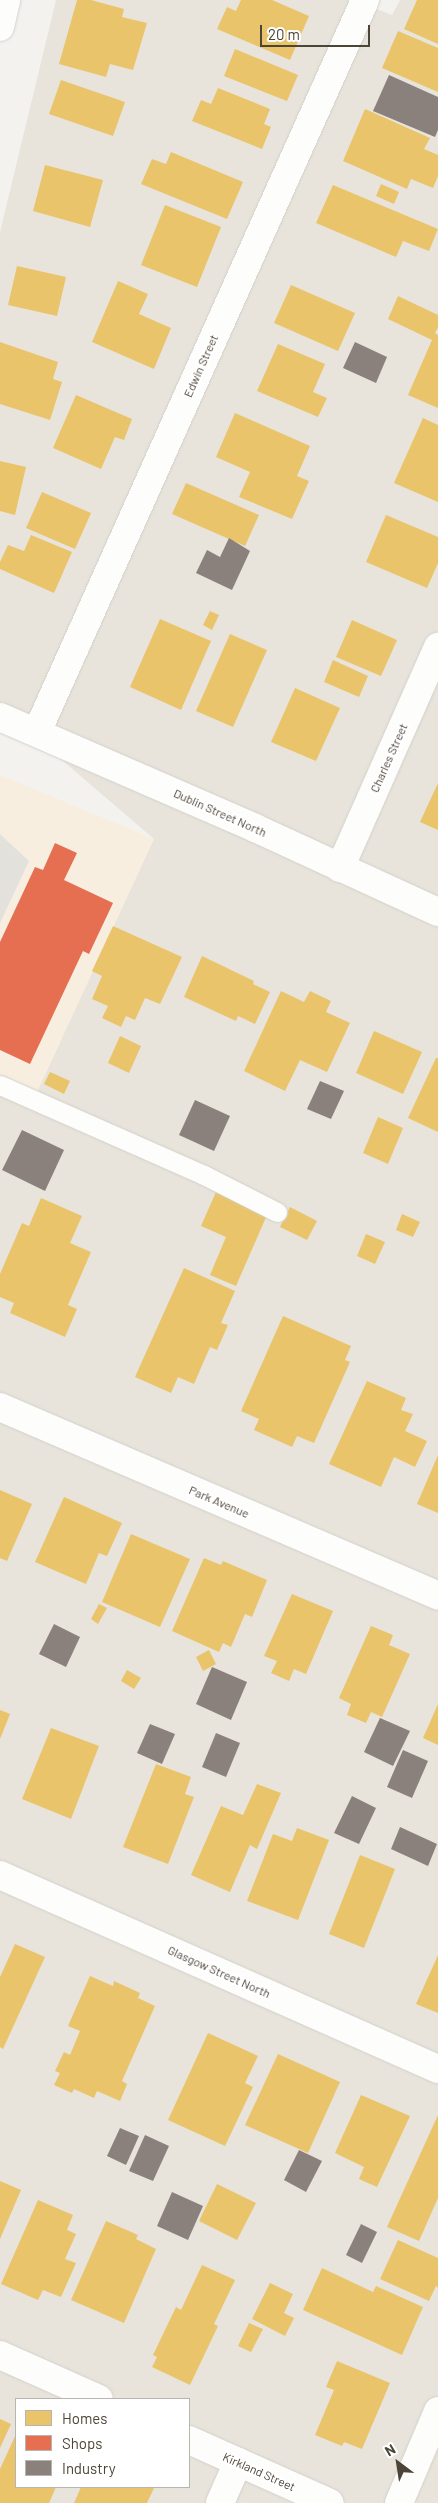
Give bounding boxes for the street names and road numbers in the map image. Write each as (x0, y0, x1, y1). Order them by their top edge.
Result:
street label: Edwin Street (181, 332, 221, 400)
street label: Charles Street (367, 721, 411, 795)
street label: Dublin Street North (171, 786, 269, 840)
street label: Park Avenue (187, 1483, 251, 1521)
street label: Glasgow Street North (165, 1943, 273, 2001)
street label: Kirkland Street (221, 2450, 297, 2494)

